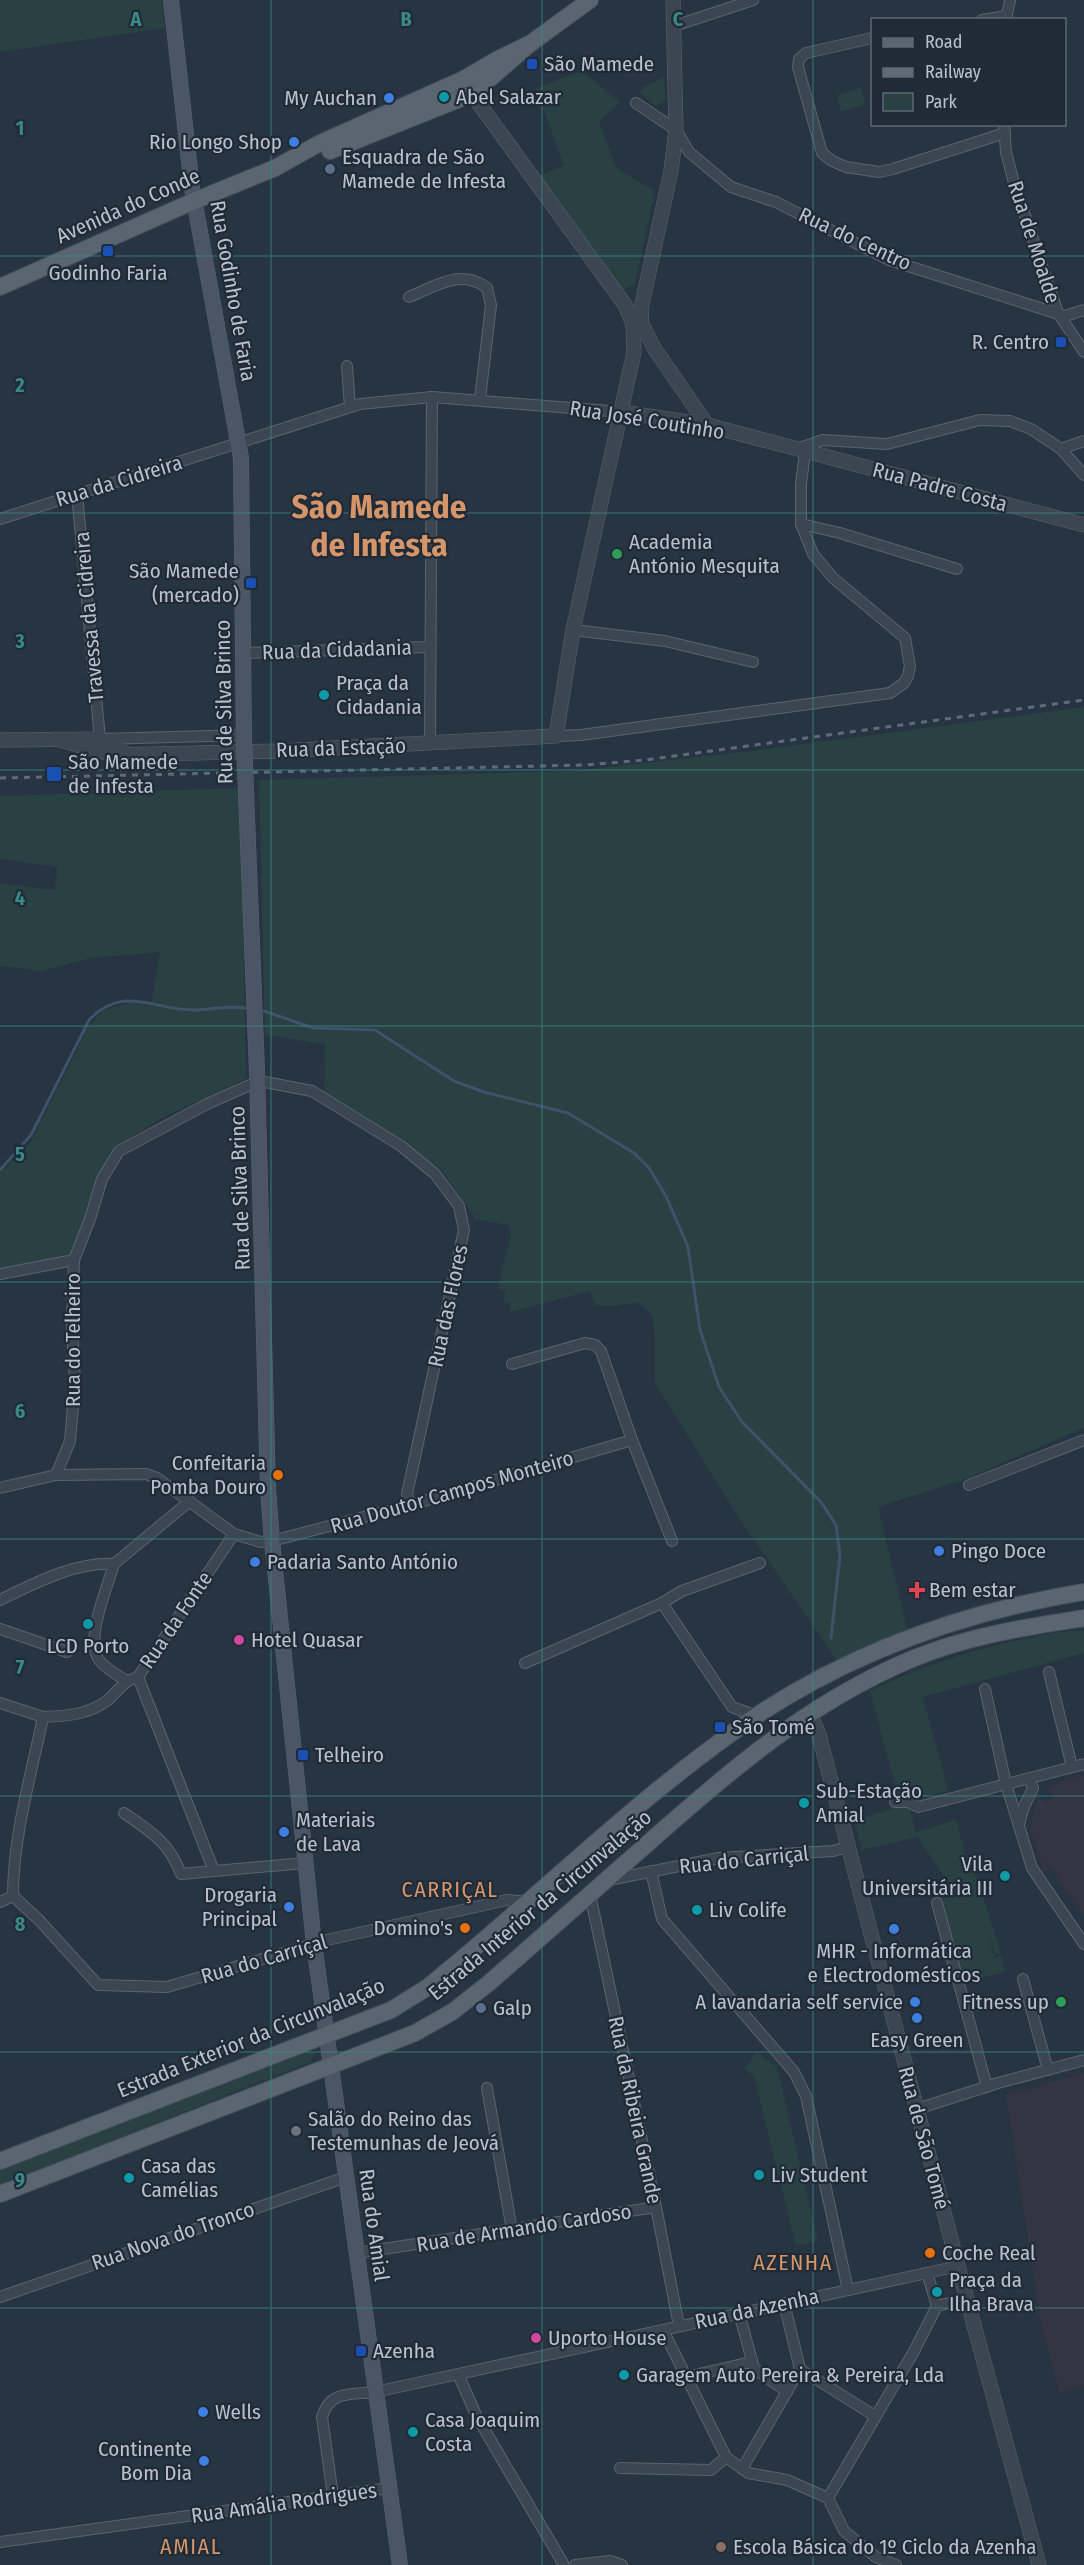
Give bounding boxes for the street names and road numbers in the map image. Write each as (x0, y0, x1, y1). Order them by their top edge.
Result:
street label: Avenida do Conde (52, 163, 204, 249)
street label: Rua de Moalde (1002, 178, 1066, 306)
street label: Rua Godinho de Faria (204, 199, 262, 383)
street label: Rua do Centro (795, 202, 915, 276)
street label: Rua José Coutinho (568, 395, 726, 445)
street label: Rua da Cidreira (53, 449, 185, 513)
street label: Rua Padre Costa (870, 457, 1010, 517)
street label: Travessa da Cidreira (69, 531, 109, 703)
street label: Rua de Silva Brinco (210, 620, 238, 784)
street label: Rua da Cidadania (262, 634, 412, 666)
street label: Rua da Estação (276, 733, 406, 763)
street label: Rua de Silva Brinco (224, 1105, 256, 1271)
street label: Rua das Flores (422, 1242, 474, 1370)
street label: Rua do Telheiro (60, 1273, 86, 1407)
street label: Rua Doutor Campos Monteiro (327, 1445, 577, 1539)
street label: Rua da Fonte (134, 1566, 218, 1674)
street label: Estrada Interior da Circunvalação (423, 1804, 657, 2006)
street label: Rua do Carriçal (678, 1840, 810, 1880)
street label: Rua do Carriçal (198, 1928, 330, 1989)
street label: Estrada Exterior da Circunvalação (114, 1972, 388, 2104)
street label: Rua da Ribeira Grande (602, 2014, 668, 2206)
street label: Rua de São Tomé (892, 2064, 956, 2212)
street label: Rua do Amial (353, 2167, 395, 2283)
street label: Rua Nova do Tronco (88, 2196, 258, 2276)
street label: Rua de Armando Cardoso (415, 2198, 633, 2258)
street label: Rua da Azenha (693, 2283, 821, 2335)
street label: Rua Amália Rodrigues (190, 2477, 378, 2529)

